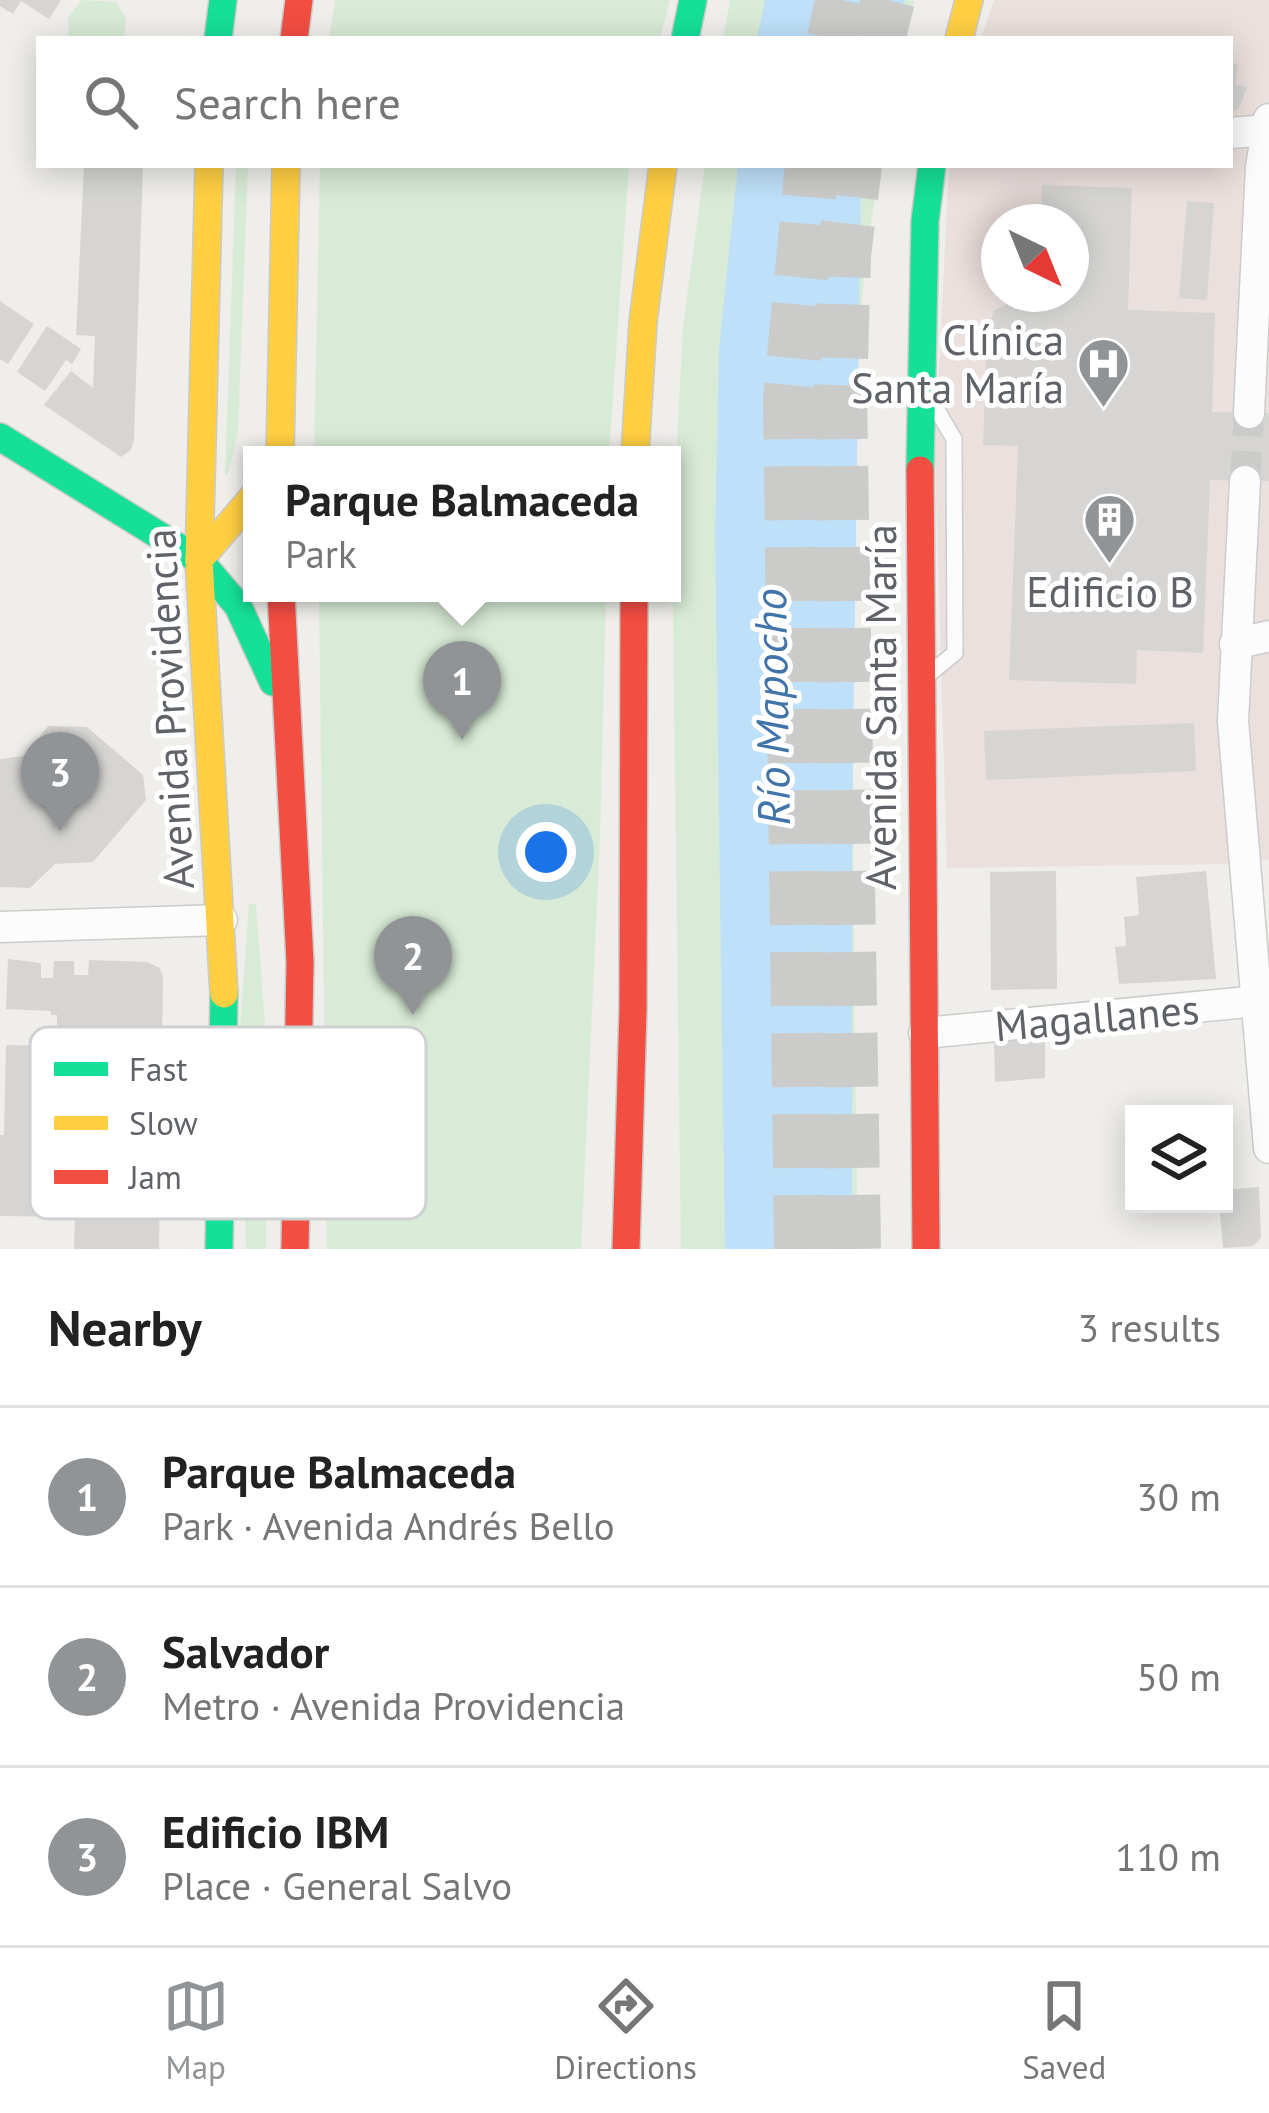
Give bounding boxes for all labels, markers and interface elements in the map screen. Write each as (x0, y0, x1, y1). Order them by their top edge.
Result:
search box (36, 36, 1233, 168)
icon: search (78, 69, 144, 135)
text: Search here (174, 73, 401, 131)
north arrow (981, 204, 1089, 312)
place label: Clínica Santa María (851, 312, 1064, 415)
hospital icon: Clínica Santa María (1075, 335, 1131, 409)
popup (243, 446, 681, 602)
text: Parque Balmaceda (285, 470, 639, 528)
building icon: Edificio B (1082, 491, 1138, 565)
street label: Avenida Santa María (853, 524, 908, 890)
street label: Avenida Providencia (132, 527, 206, 891)
text: Park (285, 528, 357, 579)
place label: Edificio B (1026, 564, 1194, 619)
water label: Río Mapocho (740, 588, 802, 826)
pin: 1 (423, 641, 501, 740)
pin: 3 (21, 732, 99, 831)
your location (516, 822, 576, 882)
pin: 2 (374, 916, 452, 1015)
street label: Magallanes (993, 981, 1201, 1053)
legend (30, 1027, 426, 1219)
text: Fast (129, 1047, 188, 1090)
text: Slow (129, 1101, 198, 1144)
map controls (1125, 1105, 1233, 1213)
button: layers (1125, 1105, 1233, 1213)
text: Jam (127, 1155, 182, 1198)
text: Nearby (48, 1294, 202, 1360)
text: 3 results (1078, 1302, 1221, 1353)
text: Parque Balmaceda (162, 1442, 516, 1500)
text: 1 (76, 1471, 98, 1522)
text: 30 m (1136, 1471, 1221, 1522)
text: Park · Avenida Andrés Bello (162, 1500, 615, 1551)
text: Salvador (162, 1622, 329, 1680)
text: 2 (76, 1651, 98, 1702)
text: 50 m (1136, 1651, 1221, 1702)
text: Metro · Avenida Providencia (162, 1680, 625, 1731)
text: Edificio IBM (162, 1802, 389, 1860)
text: 3 (76, 1831, 98, 1882)
text: 110 m (1115, 1831, 1221, 1882)
text: Place · General Salvo (162, 1860, 512, 1911)
tab: Map (163, 1973, 229, 2088)
tab: Directions (554, 1973, 697, 2088)
tab: Saved (1022, 1973, 1106, 2088)

